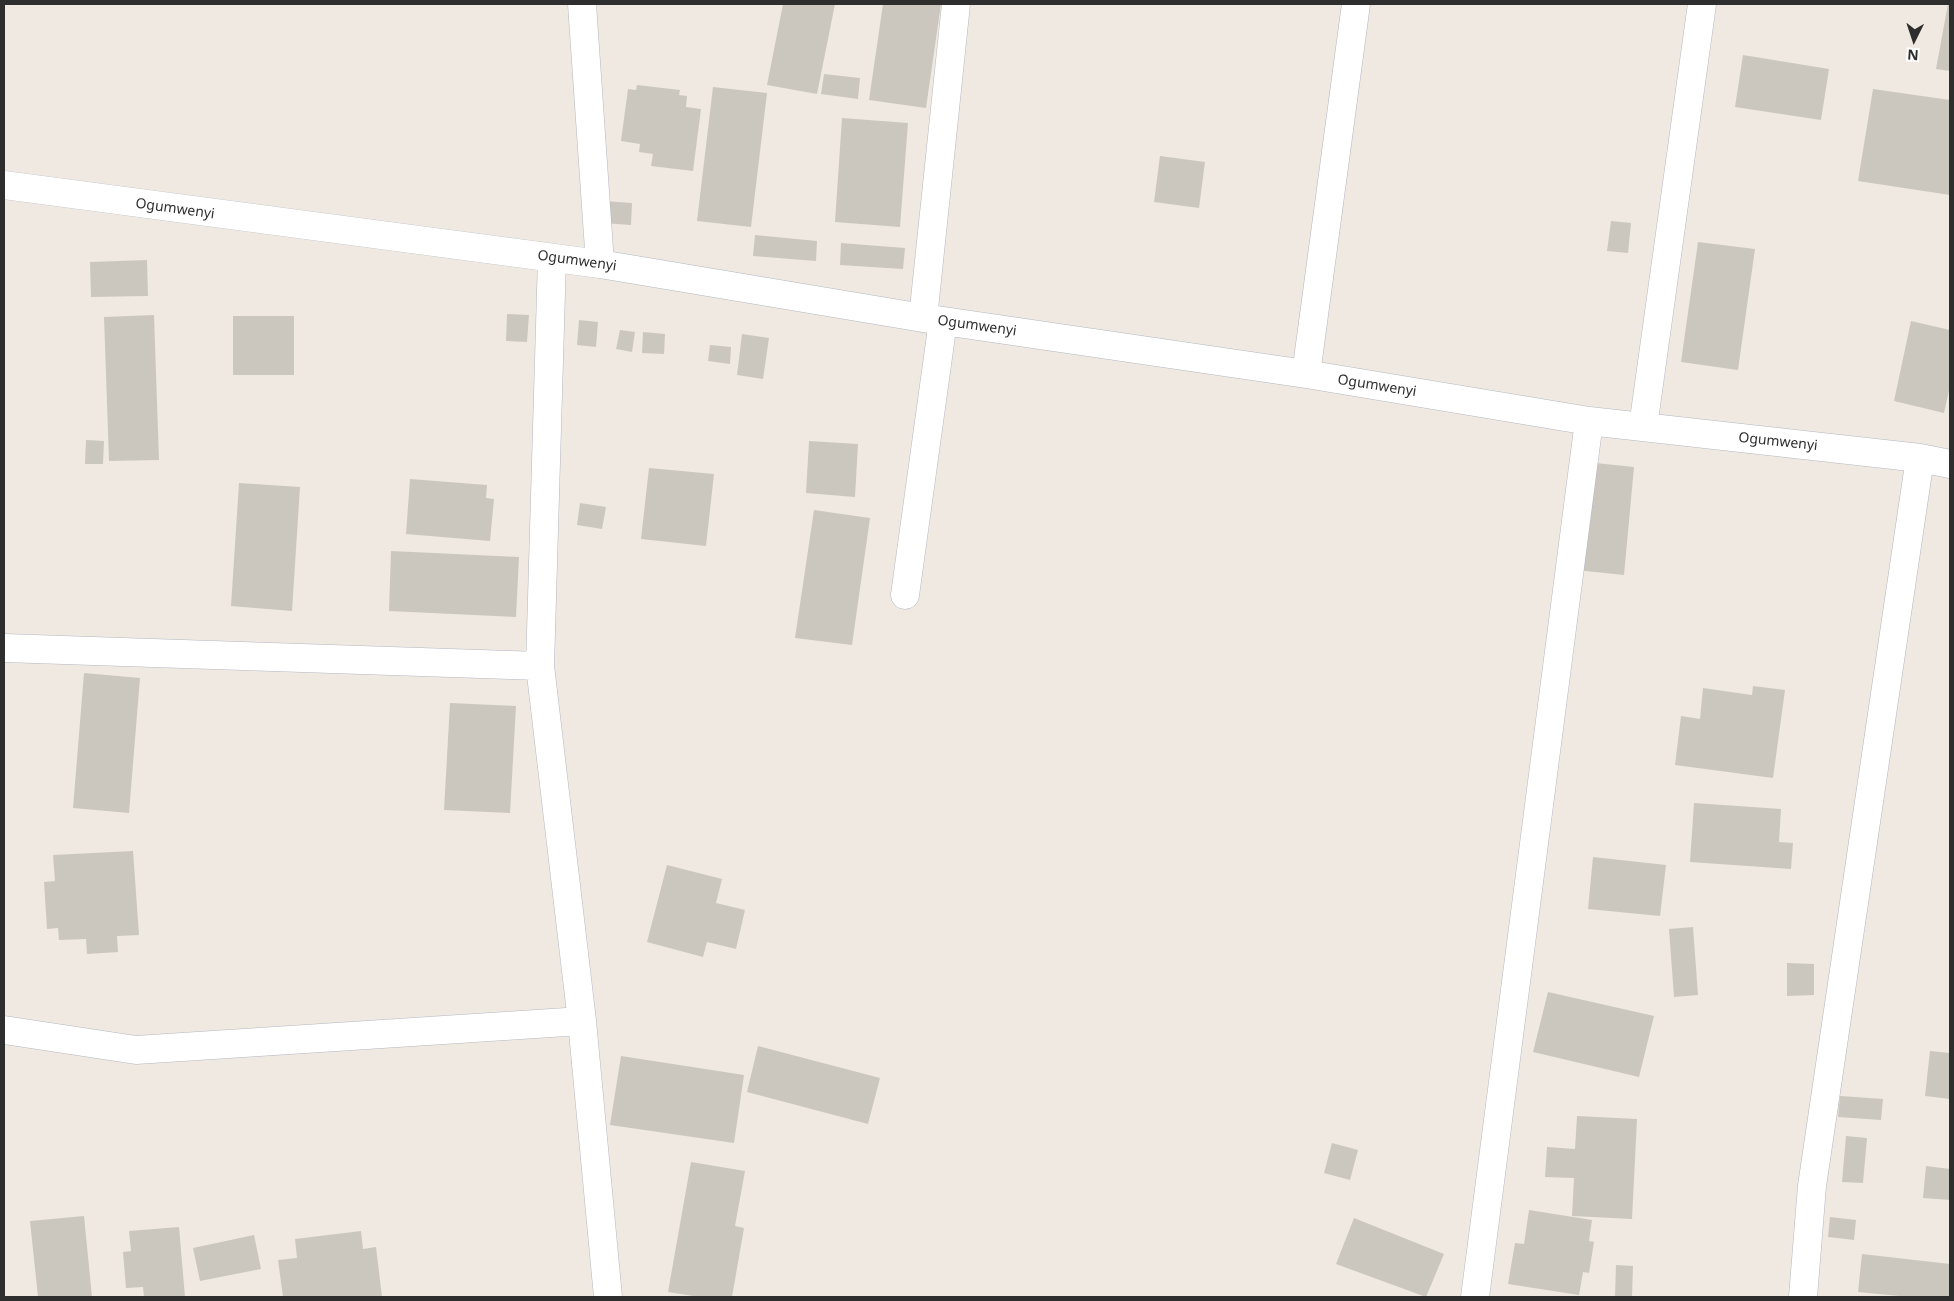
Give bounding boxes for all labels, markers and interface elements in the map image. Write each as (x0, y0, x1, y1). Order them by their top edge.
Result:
north arrow (1889, 15, 1939, 65)
text: N (1907, 46, 1919, 65)
street label: Ogumwenyi (134, 195, 216, 223)
street label: Ogumwenyi (536, 247, 618, 275)
street label: Ogumwenyi (936, 312, 1018, 340)
street label: Ogumwenyi (1336, 371, 1418, 401)
street label: Ogumwenyi (1738, 429, 1818, 455)

